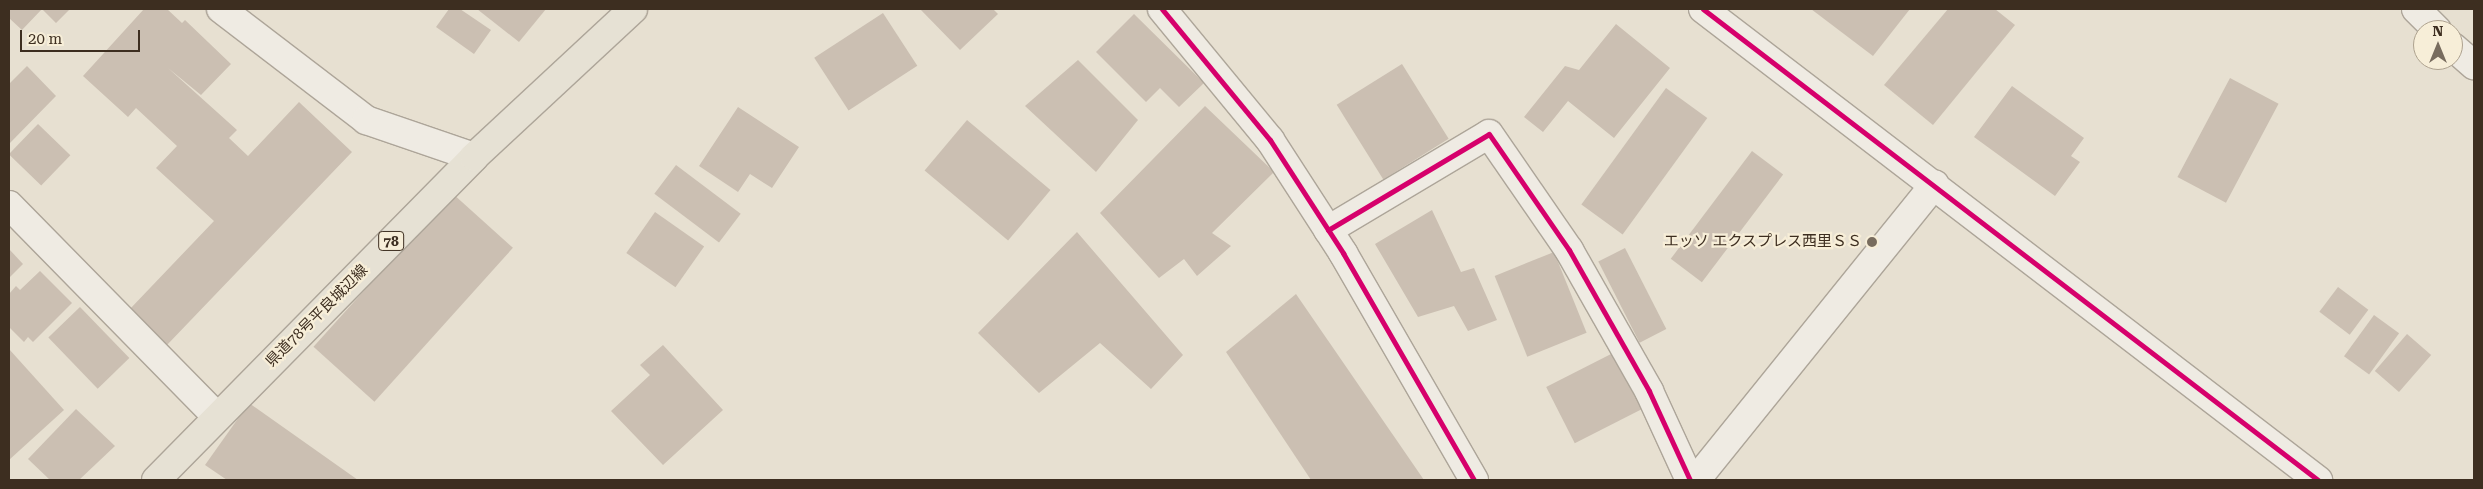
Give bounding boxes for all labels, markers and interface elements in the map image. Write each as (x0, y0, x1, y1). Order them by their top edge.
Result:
scale bar (22, 20, 142, 52)
north arrow (2413, 20, 2463, 70)
text: N (2433, 23, 2443, 39)
text: 20 m (28, 30, 62, 48)
road number: 78 (377, 230, 405, 252)
place label: エッソ エクスプレス西里ＳＳ (1663, 233, 1862, 251)
marker: エッソ エクスプレス西里ＳＳ (1866, 236, 1878, 248)
street label: 県道78号平良城辺線 (262, 261, 372, 371)

